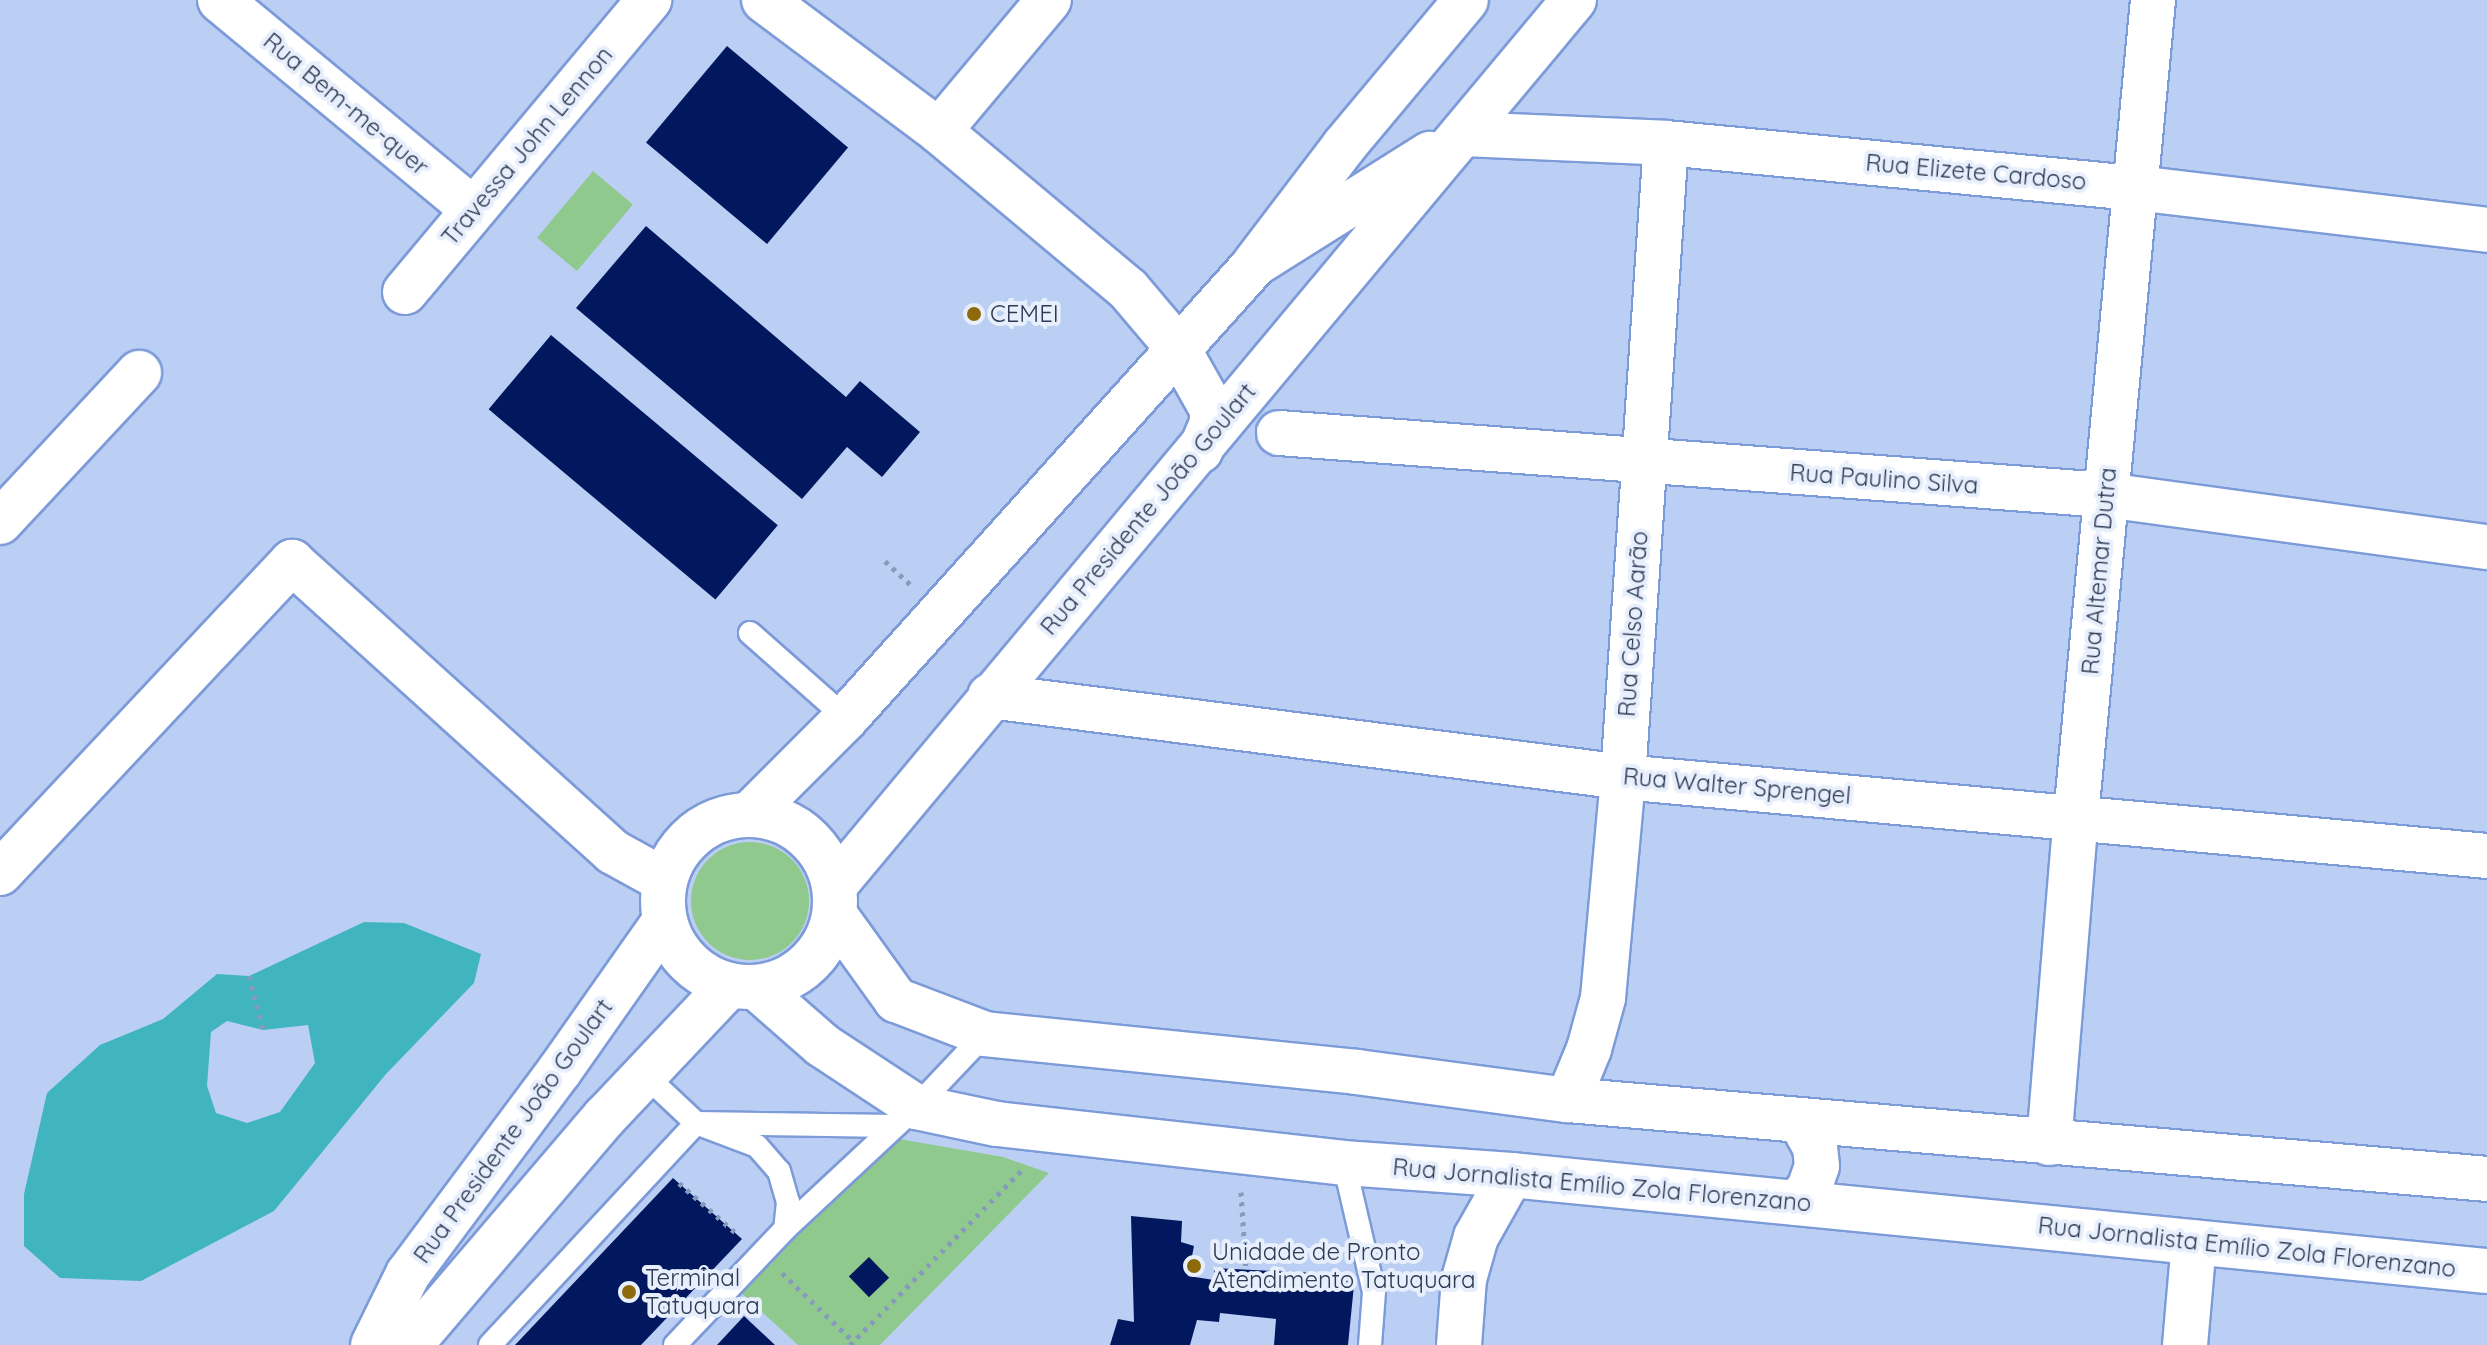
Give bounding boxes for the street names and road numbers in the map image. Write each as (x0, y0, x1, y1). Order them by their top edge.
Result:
street label: Rua Bem-me-quer (258, 27, 434, 181)
street label: Travessa John Lennon (435, 41, 619, 251)
street label: Rua Elizete Cardoso (1864, 148, 2088, 196)
street label: Rua Presidente João Goulart (1034, 377, 1262, 641)
street label: Rua Paulino Silva (1789, 458, 1979, 500)
street label: Rua Altemar Dutra (2076, 466, 2122, 676)
street label: Rua Celso Aarão (1612, 530, 1654, 718)
street label: Rua Walter Sprengel (1622, 762, 1852, 810)
street label: Rua Presidente João Goulart (407, 993, 619, 1269)
street label: Rua Jornalista Emílio Zola Florenzano (1391, 1152, 1813, 1218)
street label: Rua Jornalista Emílio Zola Florenzano (2036, 1211, 2458, 1283)

